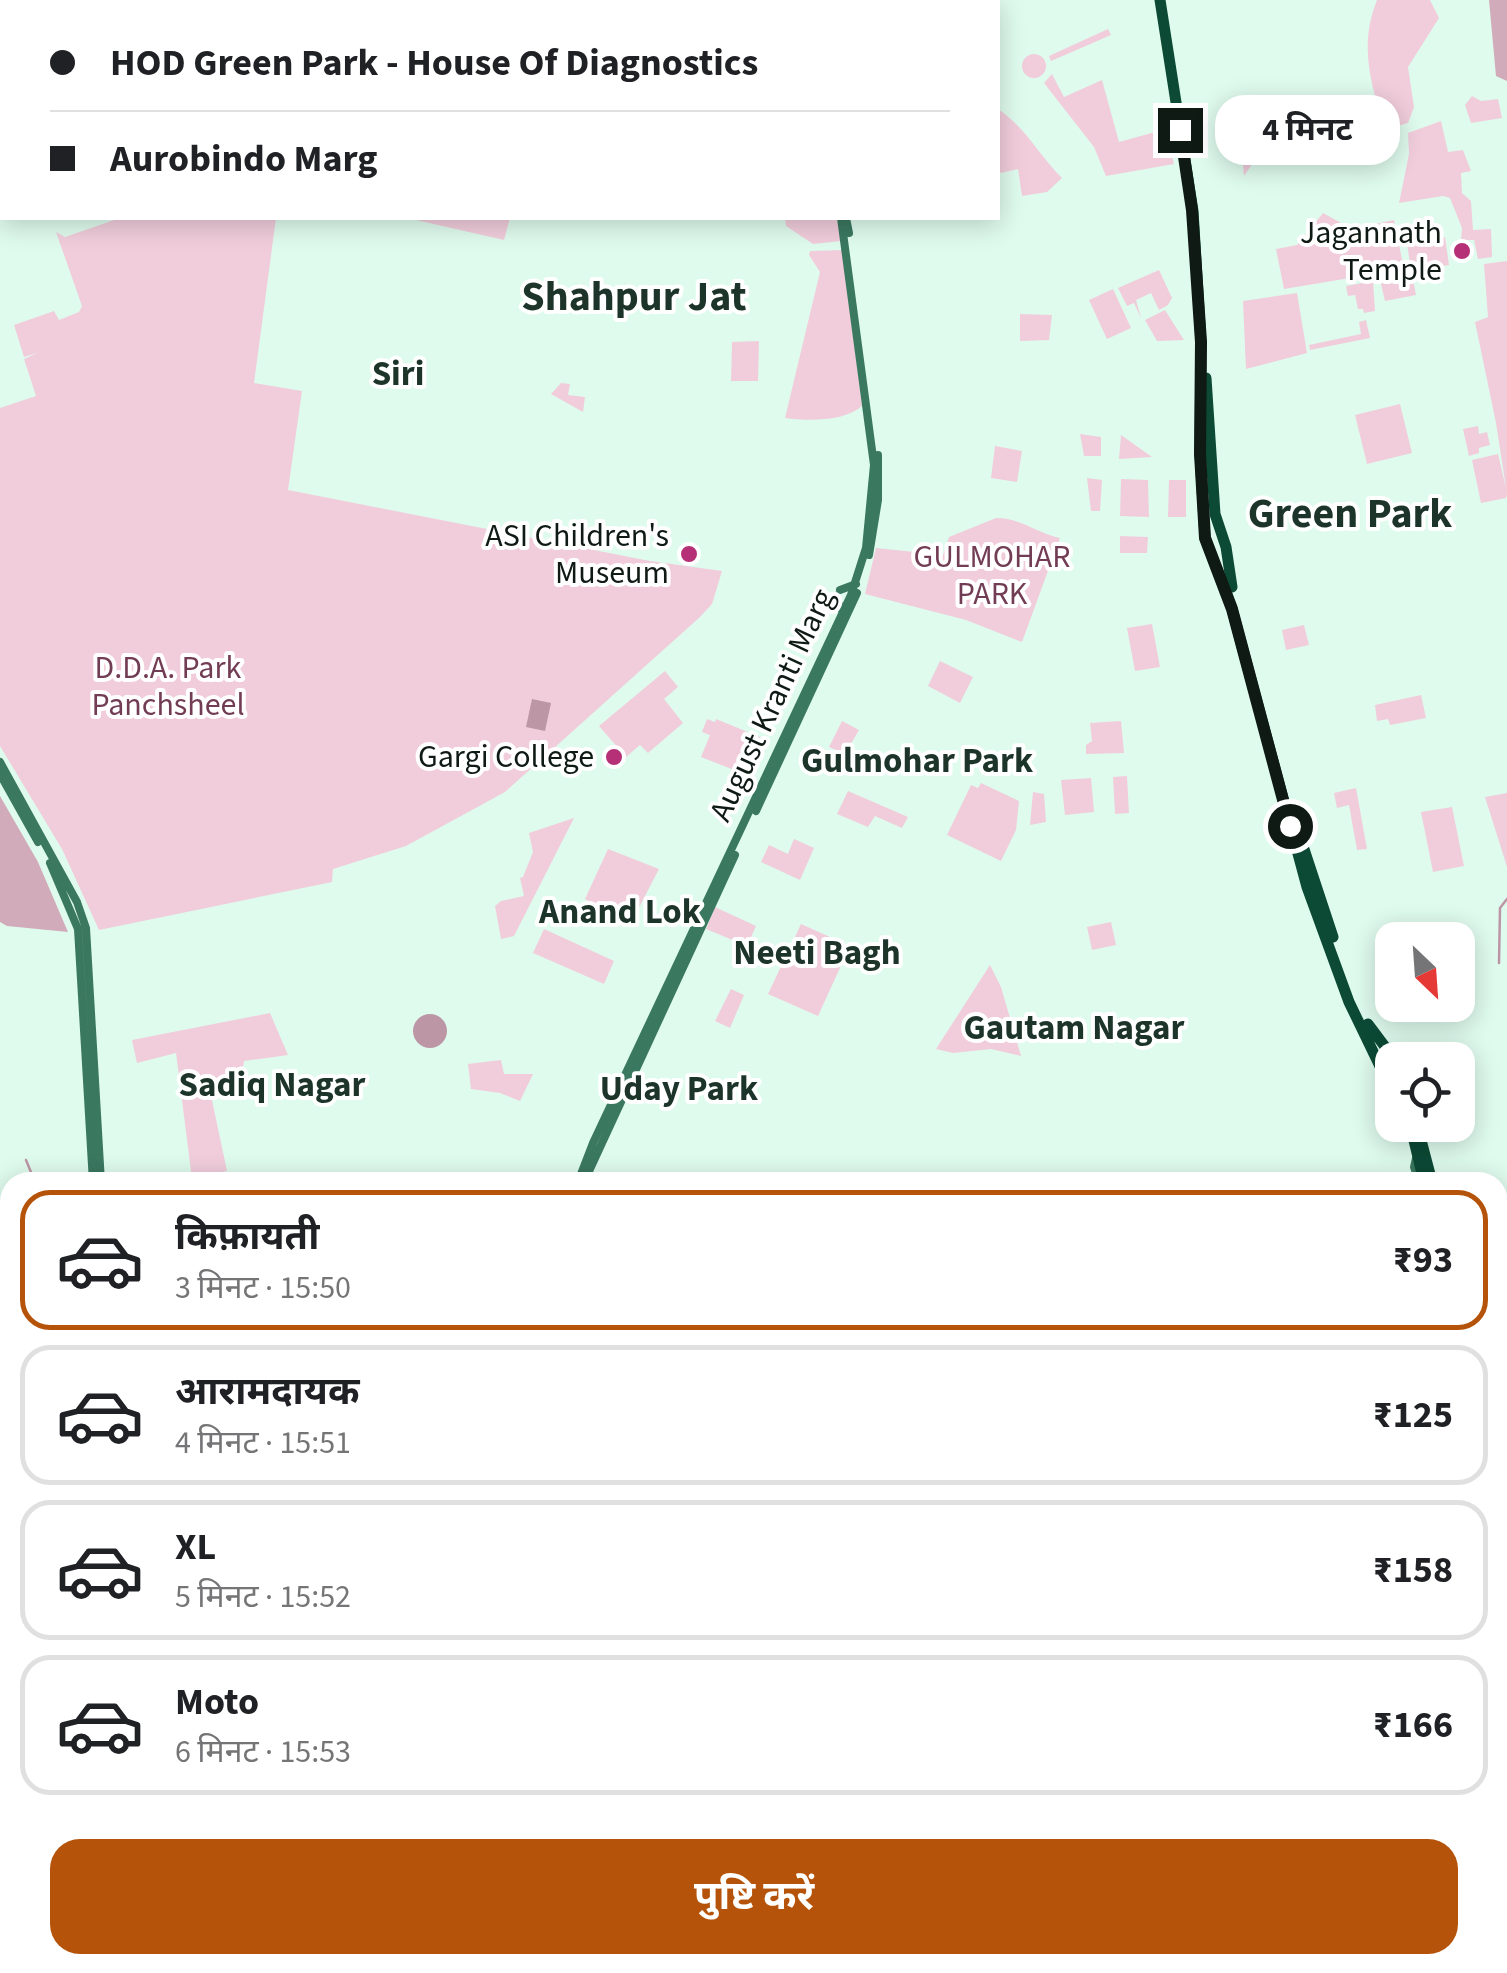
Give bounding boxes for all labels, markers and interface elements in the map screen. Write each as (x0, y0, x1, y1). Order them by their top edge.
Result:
text: HOD Green Park - House Of Diagnostics (110, 36, 758, 90)
callout: 4 मिनट (1215, 95, 1400, 165)
text: 4 मिनट (1262, 107, 1353, 153)
route end (1158, 108, 1203, 153)
text: Aurobindo Marg (110, 132, 378, 186)
place label: Jagannath Temple (1300, 210, 1442, 293)
marker: Jagannath Temple (1451, 240, 1473, 262)
district label: Shahpur Jat (521, 267, 747, 327)
district label: Siri (372, 349, 424, 399)
district label: Green Park (1248, 484, 1452, 544)
place label: ASI Children's Museum (485, 513, 669, 596)
park label: GULMOHAR PARK (914, 534, 1070, 617)
marker: ASI Children's Museum (678, 543, 700, 565)
street label: August Kranti Marg (698, 581, 846, 829)
park label: D.D.A. Park Panchsheel (91, 645, 245, 728)
place label: Gargi College (418, 734, 594, 780)
district label: Gulmohar Park (801, 736, 1033, 786)
marker: Gargi College (603, 746, 625, 768)
route start (1268, 804, 1313, 849)
district label: Anand Lok (538, 887, 701, 937)
north arrow (1375, 922, 1475, 1022)
map controls (1375, 922, 1475, 1142)
district label: Neeti Bagh (733, 928, 901, 978)
district label: Gautam Nagar (964, 1003, 1185, 1053)
button: locate (1375, 1042, 1475, 1142)
district label: Sadiq Nagar (179, 1060, 365, 1110)
district label: Uday Park (600, 1064, 758, 1114)
text: किफ़ायती (175, 1210, 319, 1264)
icon: car (55, 1215, 145, 1305)
text: ₹93 (1393, 1233, 1453, 1287)
text: 3 मिनट · 15:50 (175, 1265, 351, 1311)
text: आरामदायक (175, 1365, 359, 1419)
icon: car (55, 1370, 145, 1460)
text: ₹125 (1373, 1388, 1453, 1442)
text: 4 मिनट · 15:51 (175, 1420, 351, 1466)
text: XL (175, 1520, 216, 1574)
icon: car (55, 1525, 145, 1615)
text: ₹158 (1373, 1543, 1453, 1597)
text: 5 मिनट · 15:52 (175, 1574, 351, 1620)
text: Moto (175, 1675, 259, 1729)
icon: car (55, 1680, 145, 1770)
text: ₹166 (1373, 1698, 1453, 1752)
text: 6 मिनट · 15:53 (175, 1729, 351, 1775)
button: पुष्टि करें (50, 1839, 1458, 1954)

